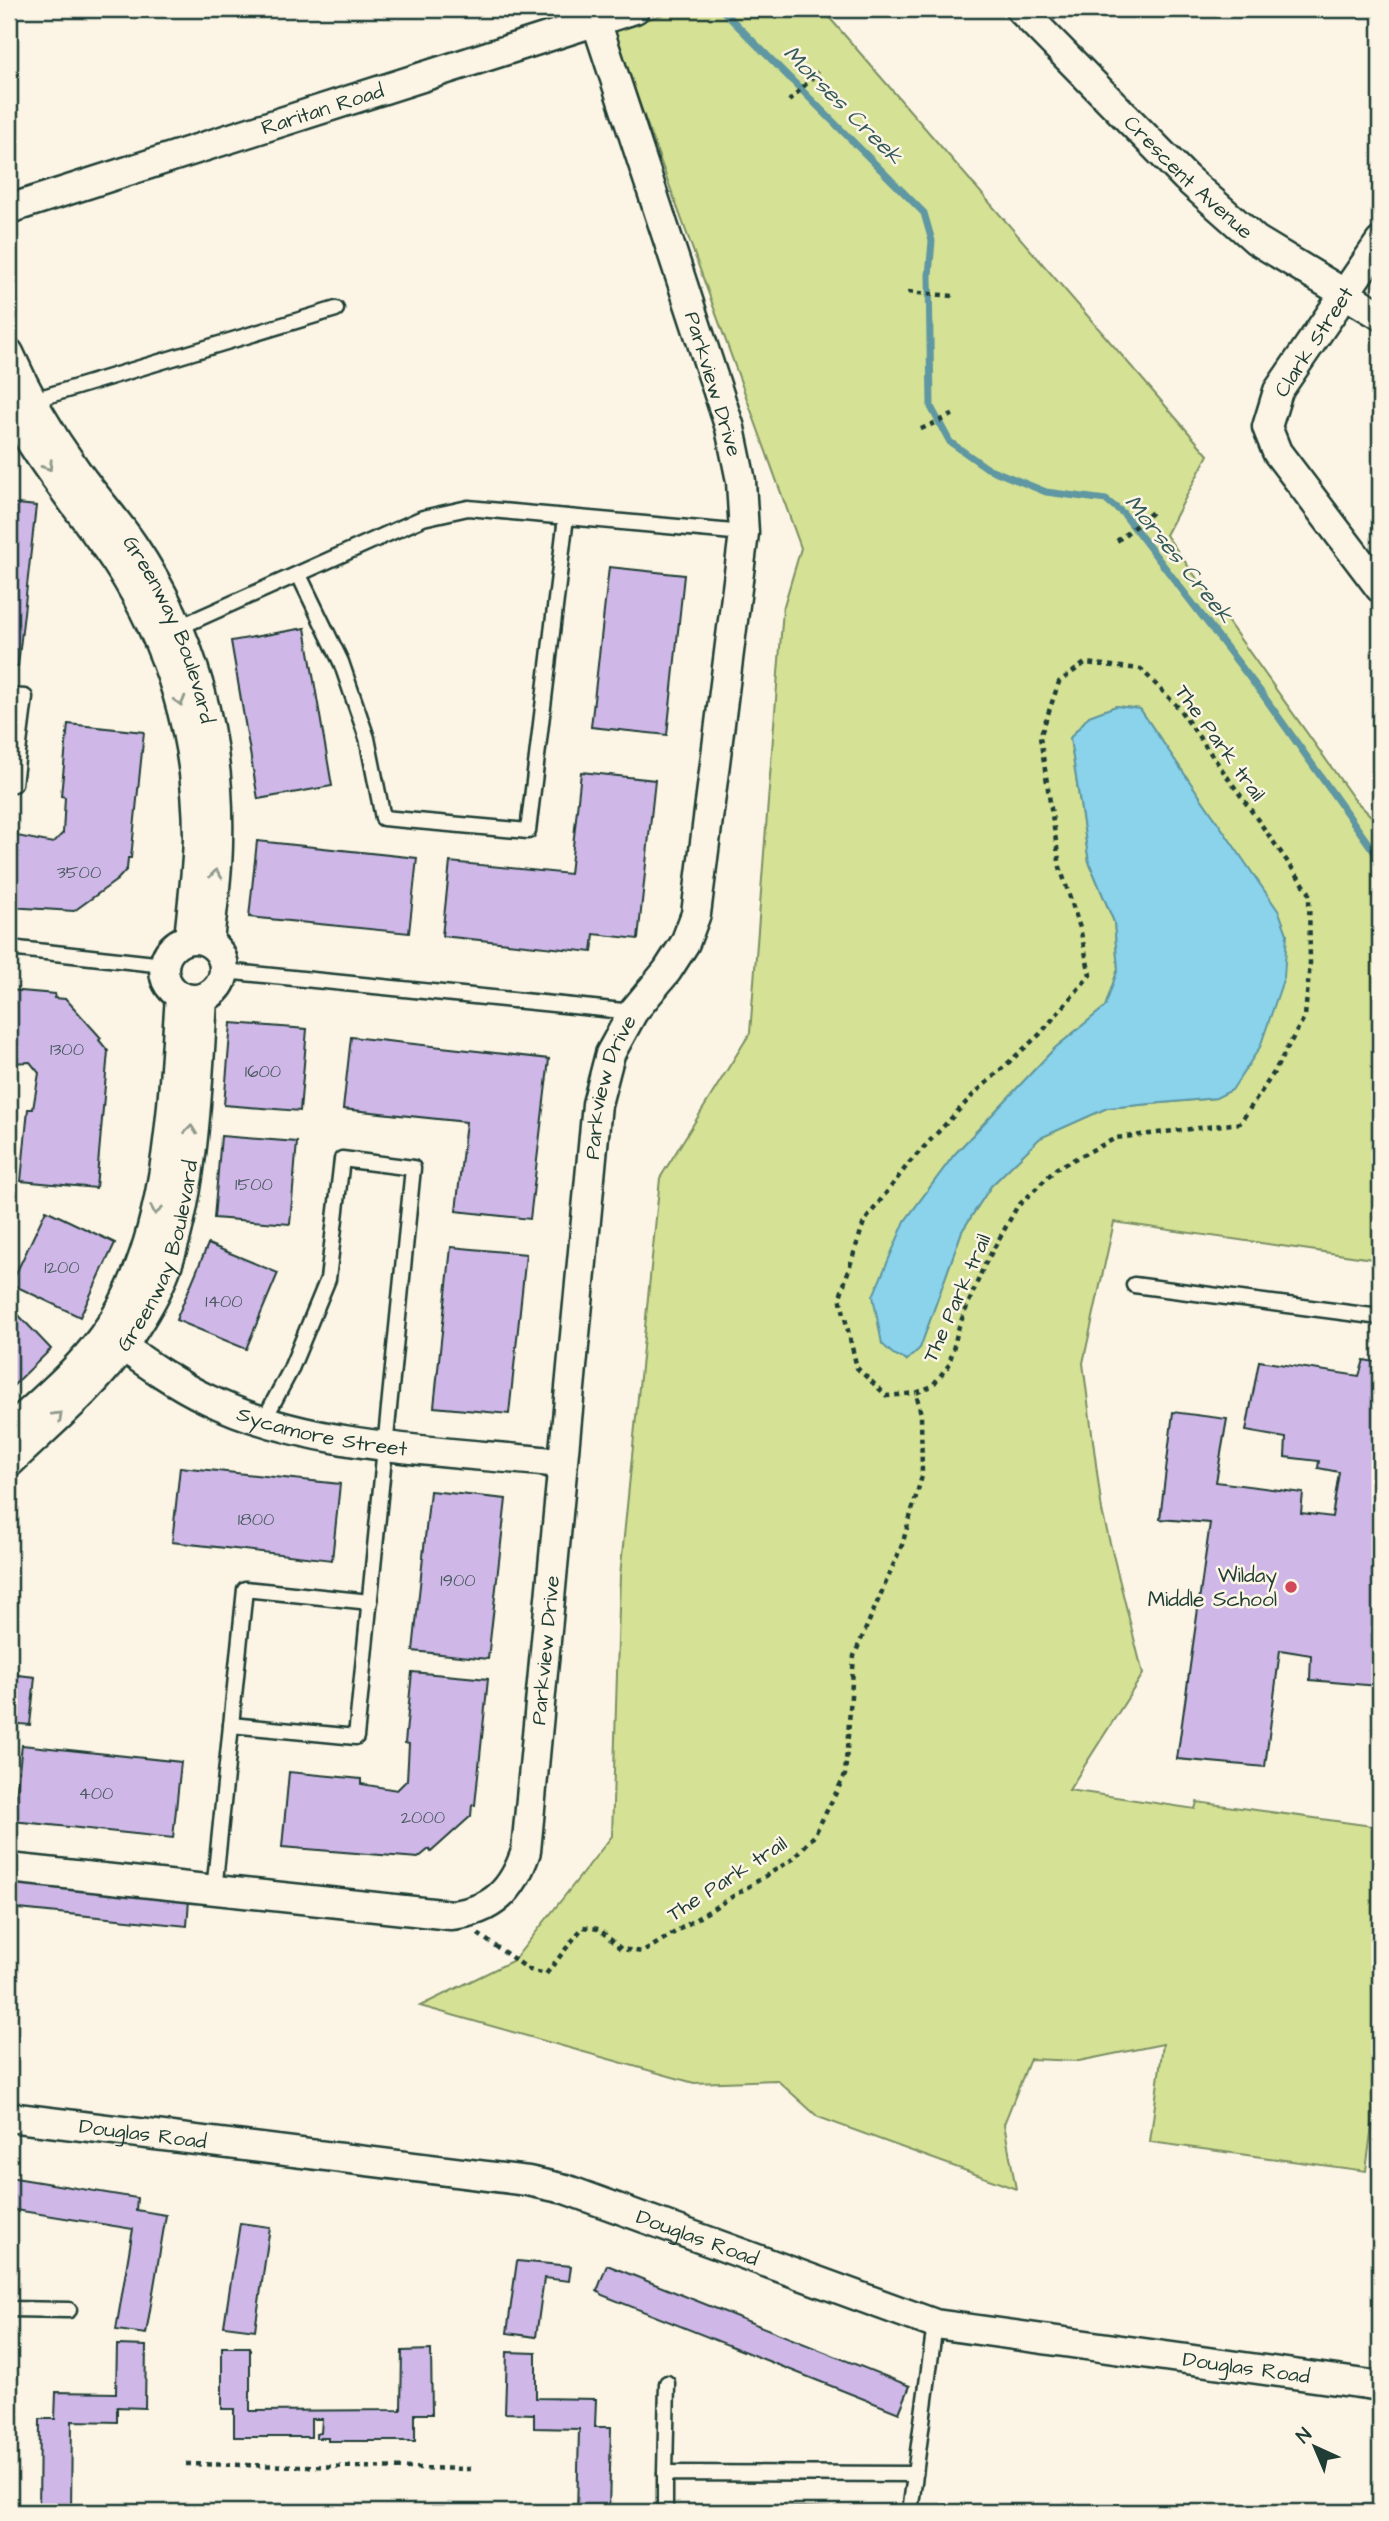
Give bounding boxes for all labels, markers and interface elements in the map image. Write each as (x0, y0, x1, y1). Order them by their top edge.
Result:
water label: Morses Creek (776, 38, 911, 173)
street label: Raritan Road (258, 76, 387, 142)
street label: Crescent Avenue (1117, 108, 1260, 246)
street label: Clark Street (1267, 281, 1361, 403)
street label: Parkview Drive (677, 308, 749, 460)
one-way arrow (39, 458, 52, 471)
water label: Morses Creek (1117, 488, 1242, 631)
street label: Greenway Boulevard (116, 530, 222, 726)
street label: The Park trail (1168, 679, 1272, 807)
one-way arrow (172, 695, 186, 707)
house number: 3500 (57, 860, 101, 885)
one-way arrow (208, 868, 223, 880)
street label: Parkview Drive (577, 1010, 643, 1161)
house number: 1300 (50, 1037, 84, 1062)
house number: 1600 (245, 1059, 281, 1084)
one-way arrow (183, 1125, 198, 1136)
street label: Greenway Boulevard (109, 1158, 205, 1357)
house number: 1500 (235, 1172, 273, 1197)
one-way arrow (150, 1204, 165, 1216)
street label: The Park trail (916, 1229, 998, 1367)
house number: 1200 (44, 1255, 80, 1280)
house number: 1400 (205, 1289, 243, 1314)
street label: Sycamore Street (233, 1399, 409, 1463)
one-way arrow (49, 1411, 62, 1424)
house number: 1800 (238, 1507, 274, 1532)
place label: Wilday Middle School (1148, 1561, 1277, 1614)
house number: 1900 (440, 1568, 476, 1593)
street label: Parkview Drive (524, 1574, 567, 1726)
marker: Wilday Middle School (1283, 1579, 1299, 1595)
house number: 400 (79, 1781, 113, 1806)
house number: 2000 (401, 1805, 445, 1830)
street label: The Park trail (661, 1829, 793, 1929)
street label: Douglas Road (78, 2111, 209, 2156)
street label: Douglas Road (632, 2202, 763, 2273)
street label: Douglas Road (1181, 2344, 1312, 2391)
north arrow (1280, 2412, 1350, 2482)
text: N (1291, 2422, 1318, 2450)

